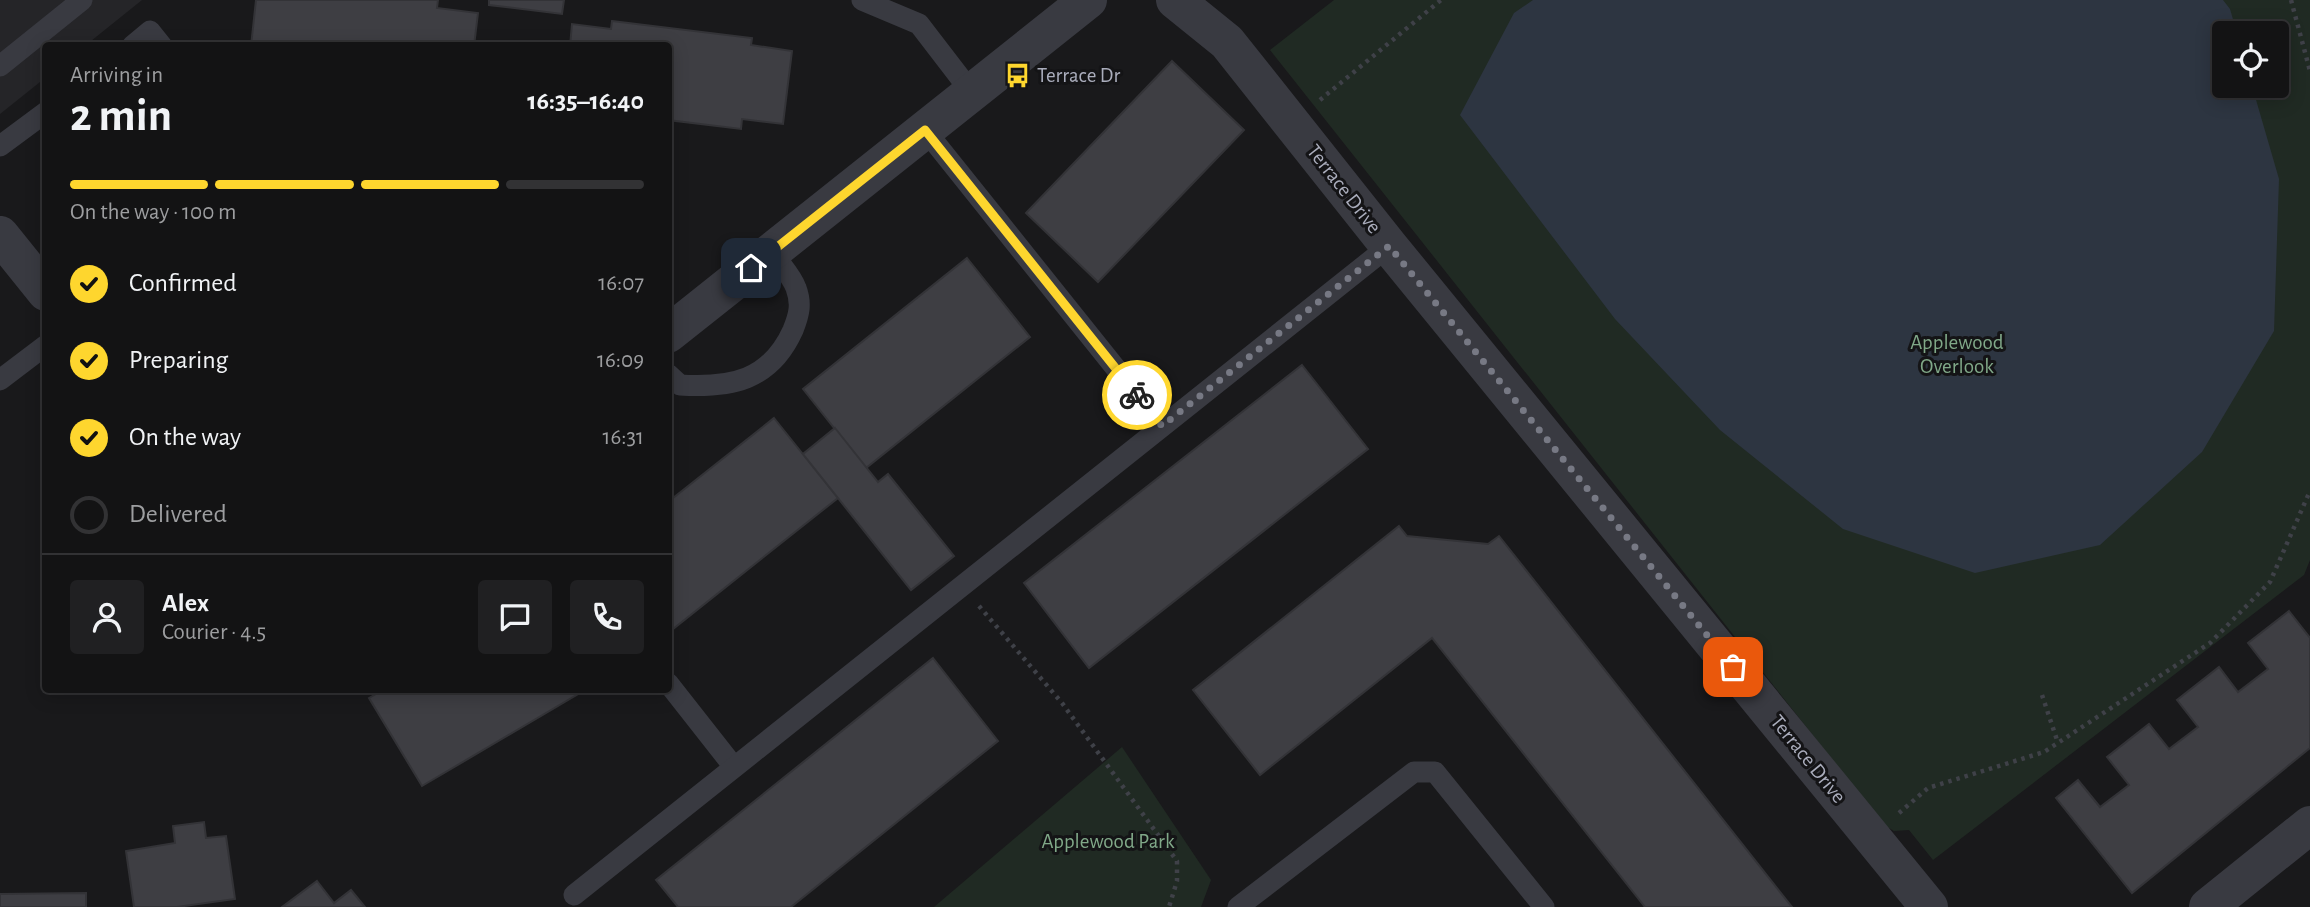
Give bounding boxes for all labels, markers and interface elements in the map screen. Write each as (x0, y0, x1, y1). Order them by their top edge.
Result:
map controls (2212, 21, 2289, 98)
button: locate (2212, 21, 2289, 98)
bus stop icon: Terrace Dr (1003, 61, 1031, 89)
text: Arriving in (70, 64, 163, 87)
place label: Terrace Dr (1037, 65, 1120, 86)
text: 16:35–16:40 (527, 88, 644, 114)
text: 2 min (70, 93, 172, 139)
street label: Terrace Drive (1303, 141, 1385, 237)
text: On the way · 100 m (70, 201, 237, 224)
pin (721, 238, 781, 298)
icon: home (732, 249, 770, 287)
icon: check (70, 265, 108, 303)
text: Confirmed (129, 270, 237, 296)
text: 16:07 (598, 272, 644, 295)
park label: Applewood Overlook (1910, 332, 2004, 377)
icon: check (70, 342, 108, 380)
text: Preparing (129, 347, 228, 373)
text: 16:09 (597, 349, 644, 372)
courier (1102, 360, 1172, 430)
icon: bike (1118, 376, 1156, 414)
icon: check (70, 419, 108, 457)
text: On the way (129, 424, 241, 450)
text: 16:31 (603, 426, 644, 449)
text: Delivered (129, 501, 227, 527)
button: person (70, 580, 144, 654)
button: chat (478, 580, 552, 654)
button: phone (570, 580, 644, 654)
text: Alex (162, 590, 209, 616)
text: Courier · 4.5 (162, 621, 266, 644)
pin (1703, 637, 1763, 697)
icon: bag (1714, 648, 1752, 686)
street label: Terrace Drive (1766, 711, 1850, 807)
park label: Applewood Park (1041, 831, 1175, 852)

